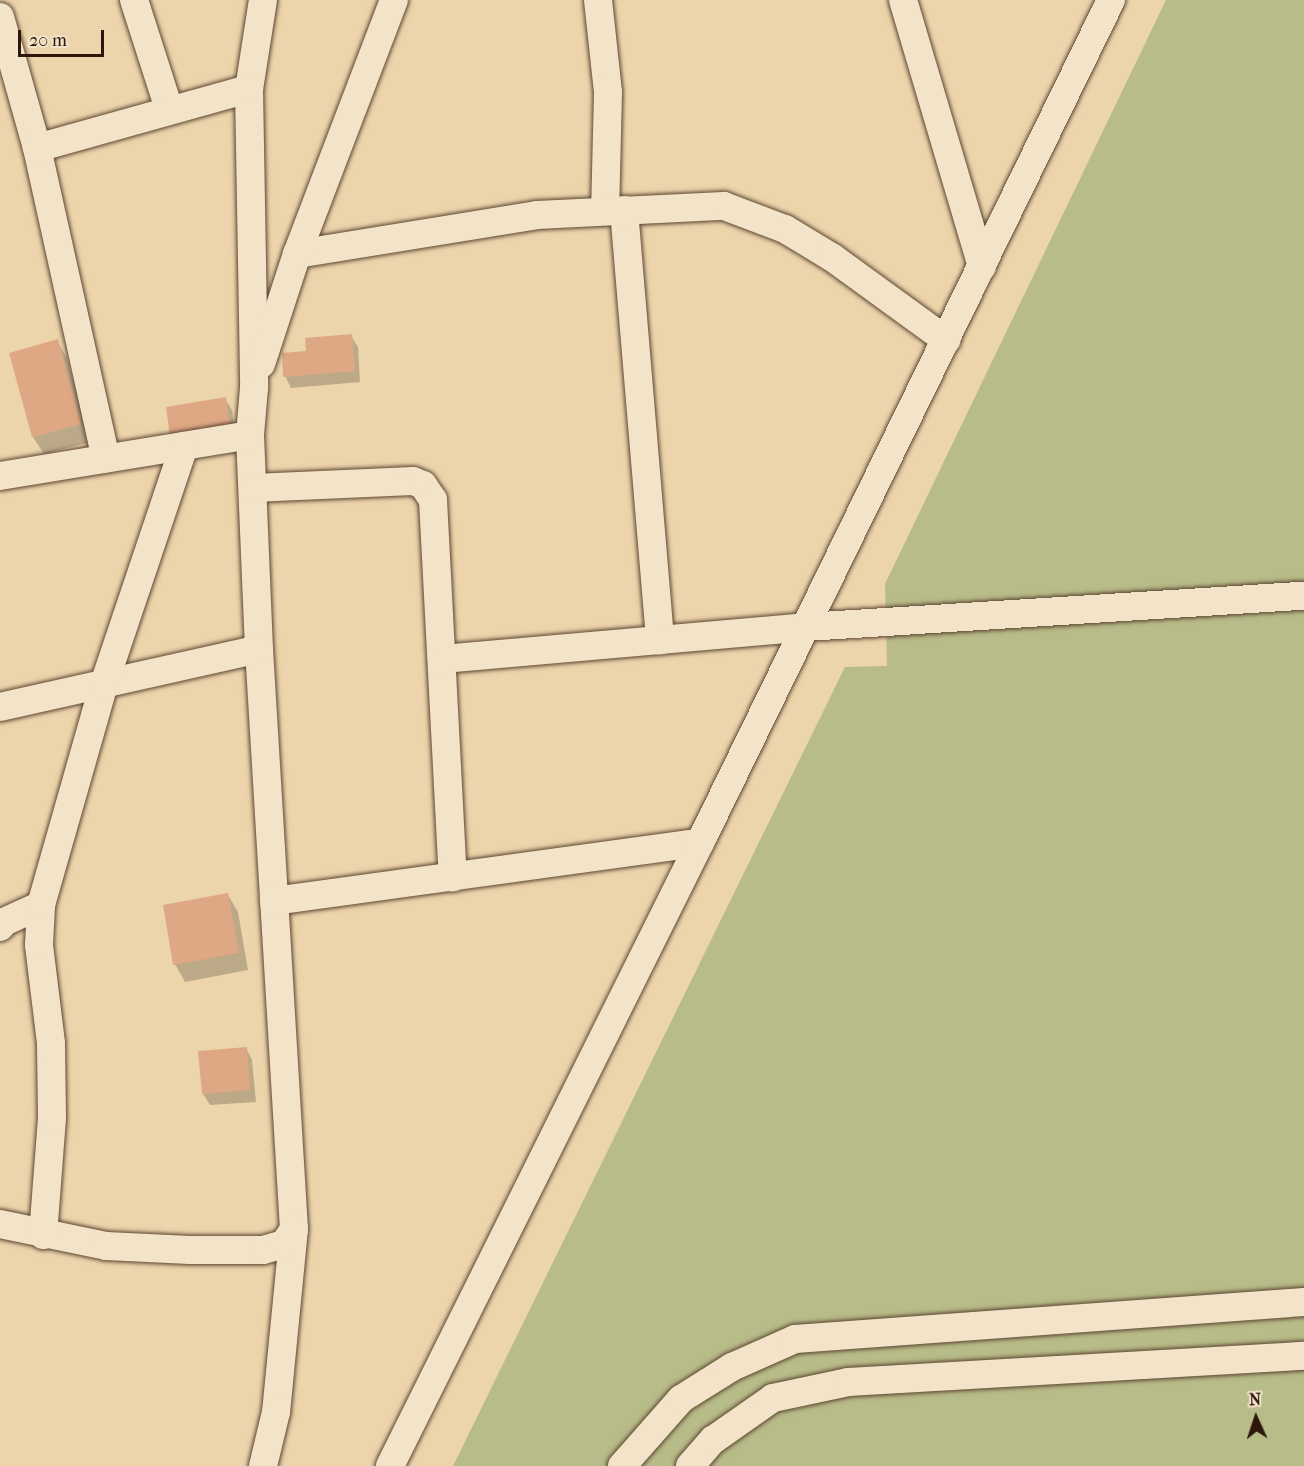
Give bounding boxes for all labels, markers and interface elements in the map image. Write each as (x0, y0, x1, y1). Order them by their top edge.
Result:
scale bar (21, 18, 106, 56)
text: 20 m (29, 30, 67, 51)
north arrow (1226, 1388, 1286, 1448)
text: N (1248, 1390, 1262, 1409)

